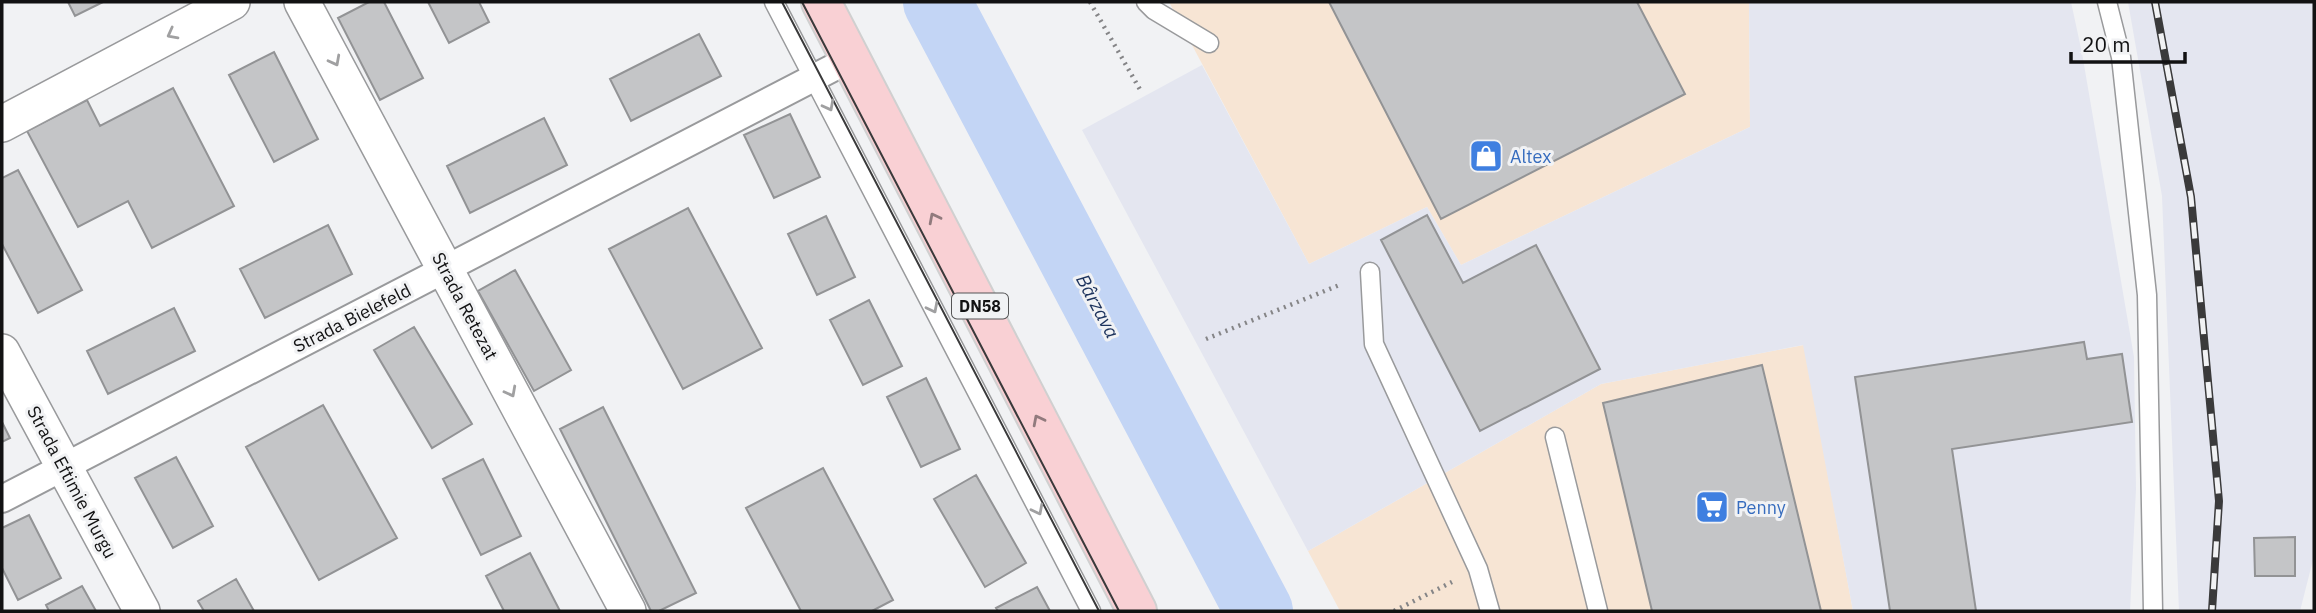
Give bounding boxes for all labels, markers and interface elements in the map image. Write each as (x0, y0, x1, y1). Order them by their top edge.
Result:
scale bar (2071, 21, 2185, 65)
one-way arrow (167, 25, 179, 39)
text: 20 m (2082, 30, 2131, 58)
one-way arrow (326, 54, 340, 67)
one-way arrow (820, 98, 834, 111)
shop icon: Altex (1467, 137, 1505, 175)
place label: Altex (1510, 145, 1551, 168)
one-way arrow (929, 212, 942, 225)
street label: Strada Retezat (427, 248, 503, 364)
water label: Bârzava (1071, 270, 1125, 342)
street label: Strada Bielefeld (289, 278, 415, 358)
road number: DN58 (952, 294, 1008, 318)
one-way arrow (925, 300, 939, 313)
one-way arrow (503, 385, 516, 397)
street label: Strada Eftimie Murgu (22, 402, 122, 562)
one-way arrow (1033, 415, 1046, 427)
supermarket icon: Penny (1693, 488, 1731, 526)
place label: Penny (1736, 496, 1786, 519)
one-way arrow (1030, 502, 1043, 515)

